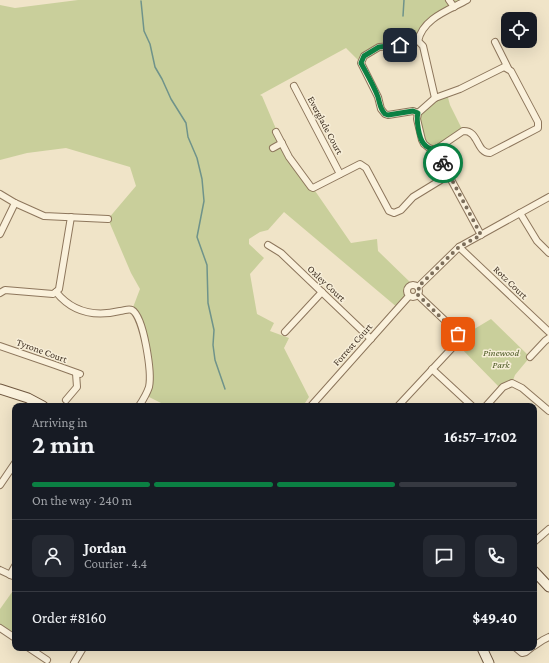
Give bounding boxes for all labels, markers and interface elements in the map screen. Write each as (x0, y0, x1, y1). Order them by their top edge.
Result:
map controls (501, 12, 537, 48)
button: locate (501, 12, 537, 48)
pin (383, 28, 417, 62)
icon: home (389, 34, 411, 56)
street label: Everglade Court (306, 94, 346, 157)
courier (423, 143, 463, 183)
icon: bike (432, 152, 454, 174)
street label: Oxley Court (305, 263, 348, 304)
street label: Rotz Court (491, 264, 530, 302)
pin (441, 317, 475, 351)
street label: Forrest Court (331, 320, 375, 368)
icon: bag (447, 323, 469, 345)
street label: Tyrone Court (15, 336, 69, 365)
park label: Pinewood Park (483, 347, 519, 370)
text: Arriving in (32, 415, 88, 430)
text: 16:57–17:02 (444, 429, 517, 445)
text: 2 min (32, 430, 95, 459)
text: On the way · 240 m (32, 493, 132, 508)
button: person (32, 535, 74, 577)
button: chat (423, 535, 465, 577)
button: phone (475, 535, 517, 577)
text: Jordan (84, 540, 126, 556)
text: Courier · 4.4 (84, 556, 147, 571)
text: Order #8160 (32, 610, 107, 626)
text: $49.40 (473, 610, 517, 626)

